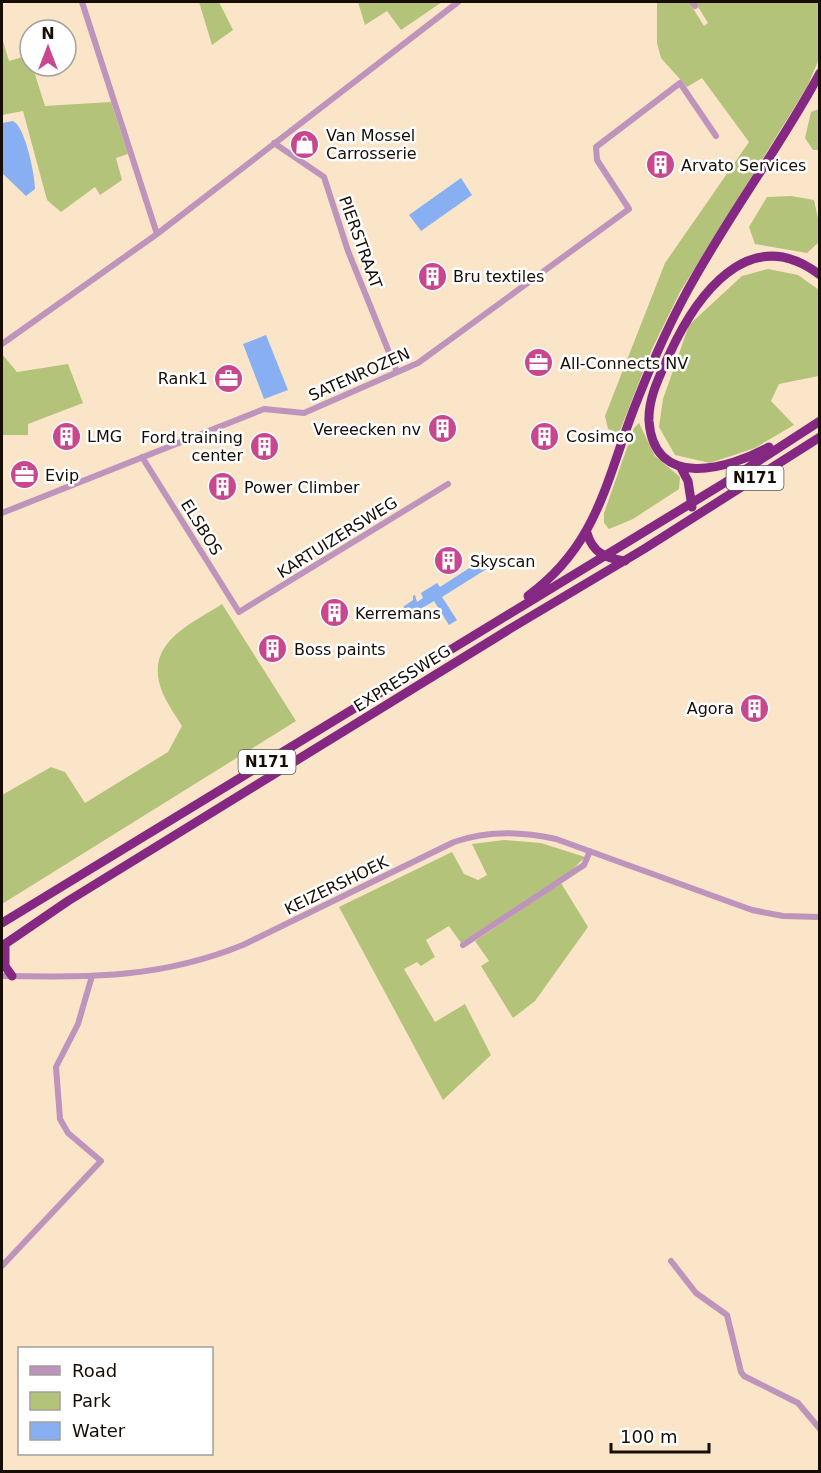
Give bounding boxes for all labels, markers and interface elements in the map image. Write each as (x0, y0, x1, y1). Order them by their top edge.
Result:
north arrow (18, 18, 78, 78)
text: N (41, 24, 55, 43)
place label: Van Mossel Carrosserie (326, 126, 417, 163)
shop icon: Van Mossel Carrosserie (289, 128, 321, 160)
building icon: Arvato Services (644, 149, 676, 181)
place label: Arvato Services (681, 156, 806, 175)
street label: PIERSTRAAT (335, 193, 386, 291)
building icon: Bru textiles (416, 260, 448, 292)
place label: Bru textiles (453, 267, 544, 286)
street label: SATENROZEN (306, 344, 413, 405)
office icon: All-Connects NV (523, 347, 555, 379)
place label: All-Connects NV (560, 354, 688, 373)
office icon: Rank1 (213, 362, 245, 394)
place label: Rank1 (158, 369, 208, 388)
building icon: Vereecken nv (426, 413, 458, 445)
building icon: LMG (50, 420, 82, 452)
place label: Vereecken nv (313, 420, 421, 439)
building icon: Cosimco (529, 420, 561, 452)
place label: LMG (87, 427, 122, 446)
place label: Cosimco (566, 427, 634, 446)
place label: Ford training center (141, 428, 243, 465)
building icon: Ford training center (248, 430, 280, 462)
office icon: Evip (8, 459, 40, 491)
place label: Evip (45, 466, 79, 485)
road number: N171 (726, 466, 783, 490)
building icon: Power Climber (207, 471, 239, 503)
place label: Power Climber (244, 478, 360, 497)
street label: KARTUIZERSWEG (274, 493, 401, 582)
street label: ELSBOS (177, 496, 226, 559)
building icon: Skyscan (433, 545, 465, 577)
place label: Skyscan (470, 552, 535, 571)
building icon: Kerremans (318, 597, 350, 629)
place label: Kerremans (355, 604, 441, 623)
building icon: Boss paints (257, 633, 289, 665)
place label: Boss paints (294, 640, 386, 659)
street label: EXPRESSWEG (350, 641, 454, 716)
building icon: Agora (739, 692, 771, 724)
place label: Agora (687, 699, 734, 718)
road number: N171 (238, 750, 296, 774)
street label: KEIZERSHOEK (281, 852, 392, 919)
legend (18, 1347, 213, 1455)
text: Road (72, 1360, 117, 1381)
text: Park (72, 1390, 111, 1411)
scale bar (611, 1416, 708, 1454)
text: Water (72, 1420, 126, 1441)
text: 100 m (620, 1426, 678, 1447)

